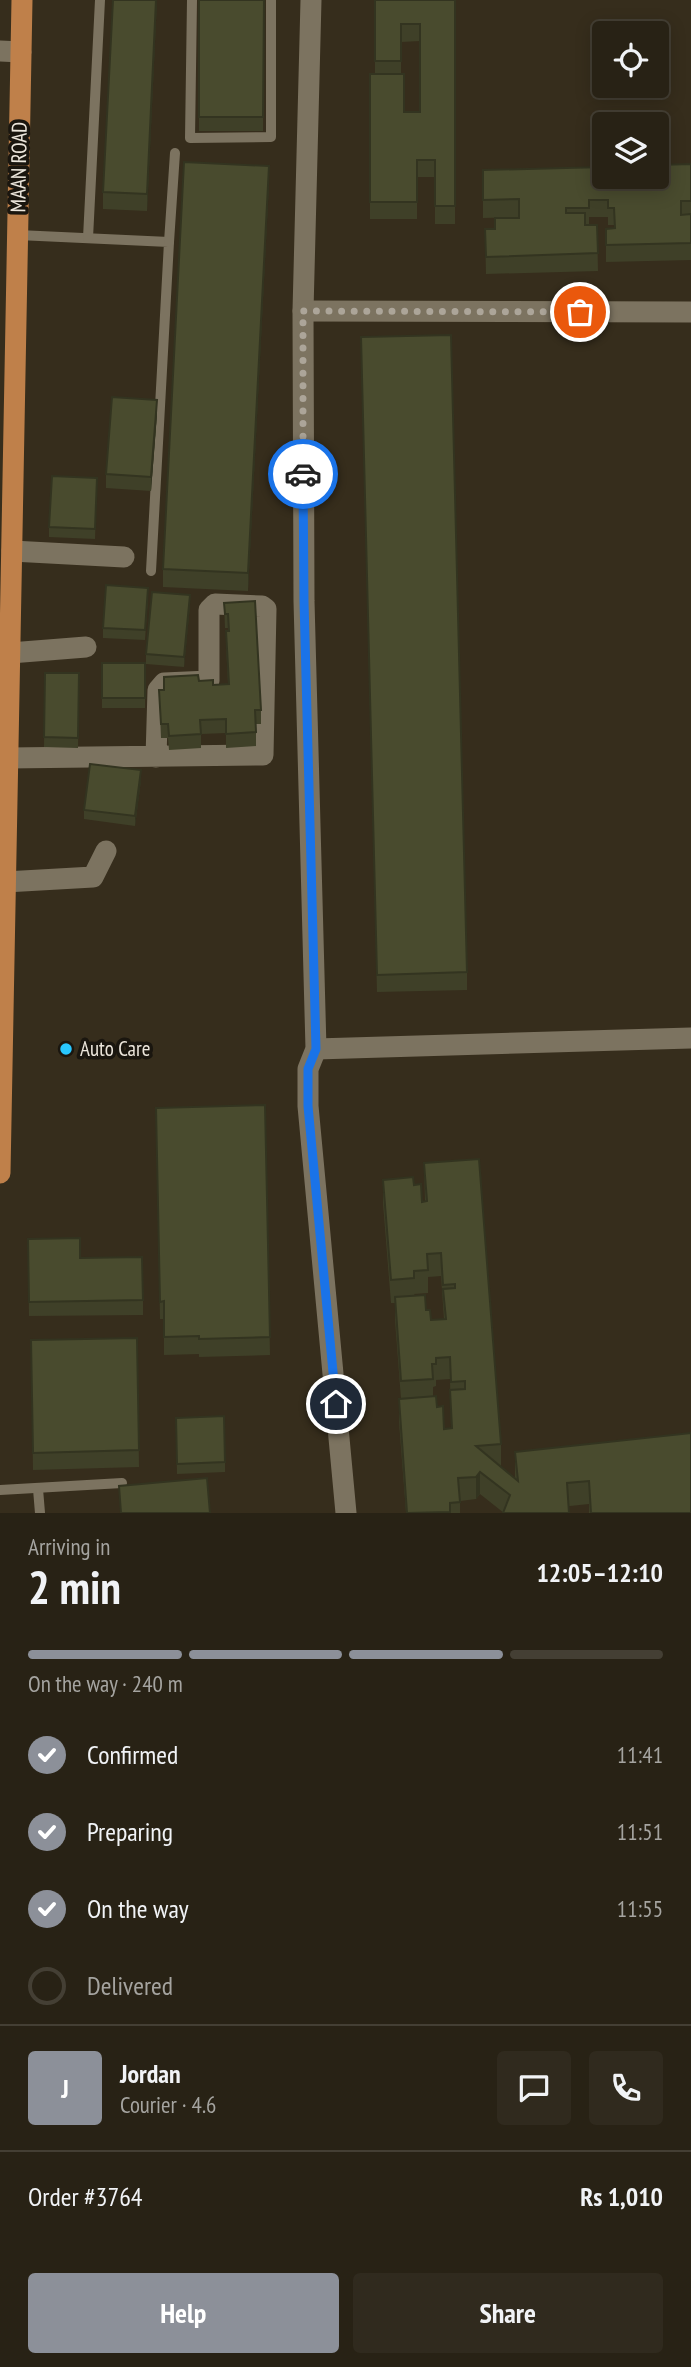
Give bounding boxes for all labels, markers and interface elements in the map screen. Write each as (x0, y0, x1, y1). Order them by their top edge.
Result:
map controls (592, 21, 669, 189)
button: locate (592, 21, 669, 98)
button: layers (592, 112, 669, 189)
street label: MAAN ROAD (4, 121, 33, 212)
pin (550, 282, 610, 342)
icon: bag (561, 293, 599, 331)
courier (268, 439, 338, 509)
icon: car (284, 455, 322, 493)
place label: Auto Care (80, 1035, 150, 1062)
marker: Auto Care (58, 1041, 74, 1057)
pin (306, 1374, 366, 1434)
icon: home (317, 1385, 355, 1423)
text: Arriving in (28, 1532, 110, 1561)
text: 12:05–12:10 (536, 1556, 663, 1589)
text: 2 min (28, 1557, 121, 1617)
text: On the way · 240 m (28, 1669, 183, 1698)
icon: check (28, 1736, 66, 1774)
text: Confirmed (87, 1738, 178, 1771)
text: 11:41 (617, 1740, 663, 1769)
icon: check (28, 1813, 66, 1851)
text: Preparing (87, 1815, 173, 1848)
text: 11:51 (617, 1817, 663, 1846)
icon: check (28, 1890, 66, 1928)
text: On the way (87, 1892, 189, 1925)
text: 11:55 (617, 1894, 663, 1923)
text: Delivered (87, 1969, 173, 2002)
button: chat (497, 2051, 571, 2125)
button: phone (589, 2051, 663, 2125)
text: Jordan (120, 2057, 181, 2090)
text: J (61, 2072, 69, 2105)
text: Courier · 4.6 (120, 2090, 216, 2119)
text: Order #3764 (28, 2180, 143, 2213)
text: Rs 1,010 (580, 2180, 663, 2213)
button: Help (28, 2273, 339, 2353)
button: Share (353, 2273, 663, 2353)

